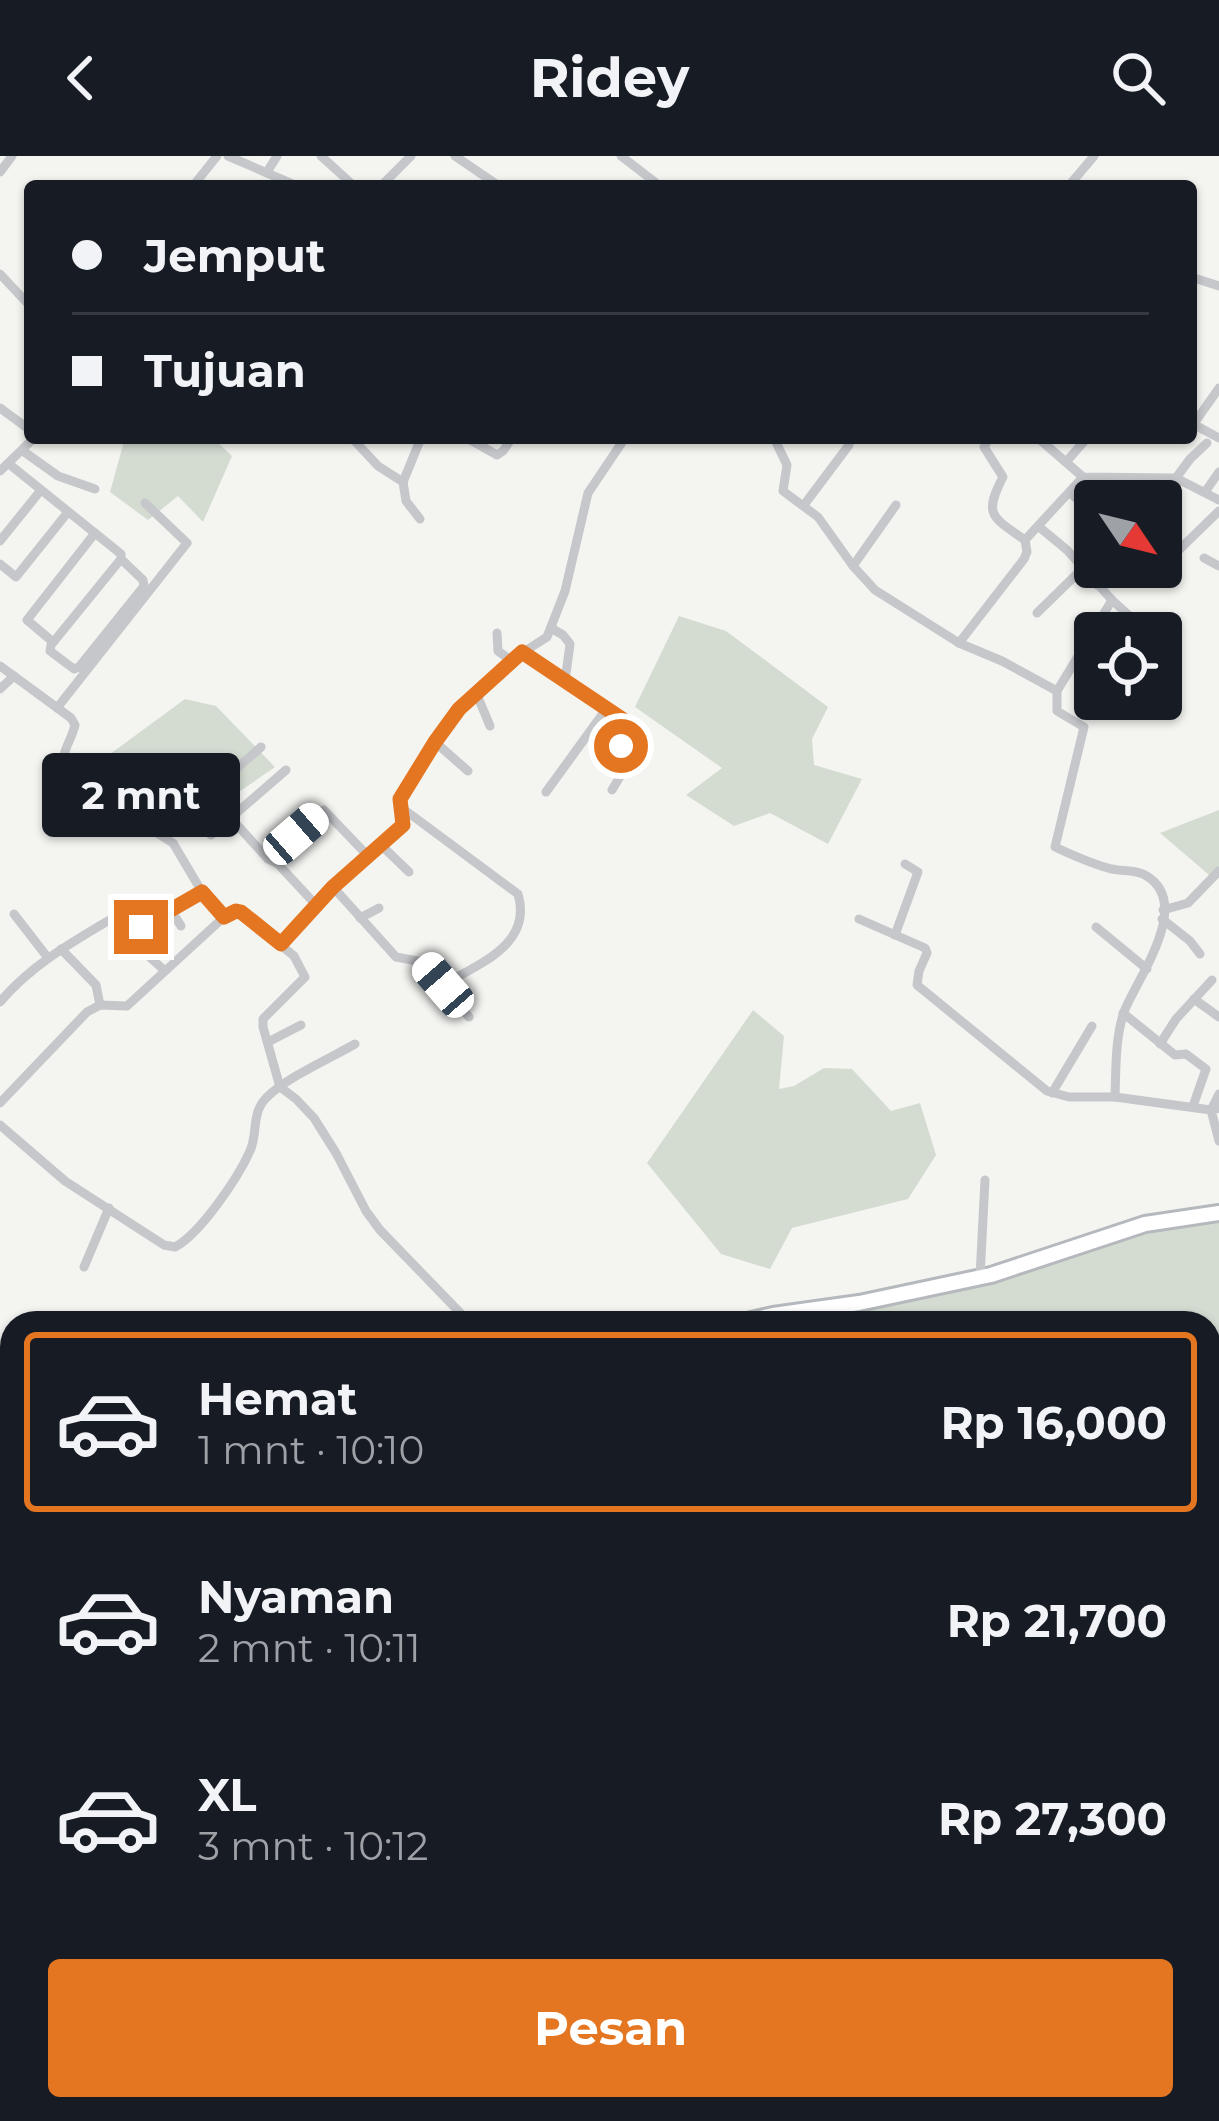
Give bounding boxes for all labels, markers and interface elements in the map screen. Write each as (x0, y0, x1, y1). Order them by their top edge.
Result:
icon: back (48, 45, 114, 111)
text: Ridey (530, 45, 689, 111)
icon: search (1105, 45, 1171, 111)
text: Jemput (144, 228, 326, 283)
text: Tujuan (144, 343, 306, 398)
north arrow (1074, 480, 1182, 588)
map controls (1074, 480, 1182, 720)
button: locate (1074, 612, 1182, 720)
route start (594, 719, 648, 773)
callout: 2 mnt (42, 753, 240, 837)
text: 2 mnt (82, 771, 200, 819)
car (257, 797, 335, 871)
route end (114, 900, 168, 954)
car (406, 946, 480, 1024)
icon: car (54, 1368, 162, 1476)
text: Hemat (198, 1371, 357, 1426)
text: Rp 16,000 (941, 1395, 1167, 1450)
text: 1 mnt · 10:10 (198, 1426, 424, 1474)
icon: car (54, 1566, 162, 1674)
text: Nyaman (198, 1569, 394, 1624)
text: Rp 21,700 (947, 1593, 1167, 1648)
text: 2 mnt · 10:11 (198, 1624, 421, 1672)
icon: car (54, 1764, 162, 1872)
text: XL (198, 1767, 256, 1822)
text: Rp 27,300 (938, 1791, 1167, 1846)
text: 3 mnt · 10:12 (198, 1822, 428, 1870)
button: Pesan (48, 1959, 1173, 2097)

